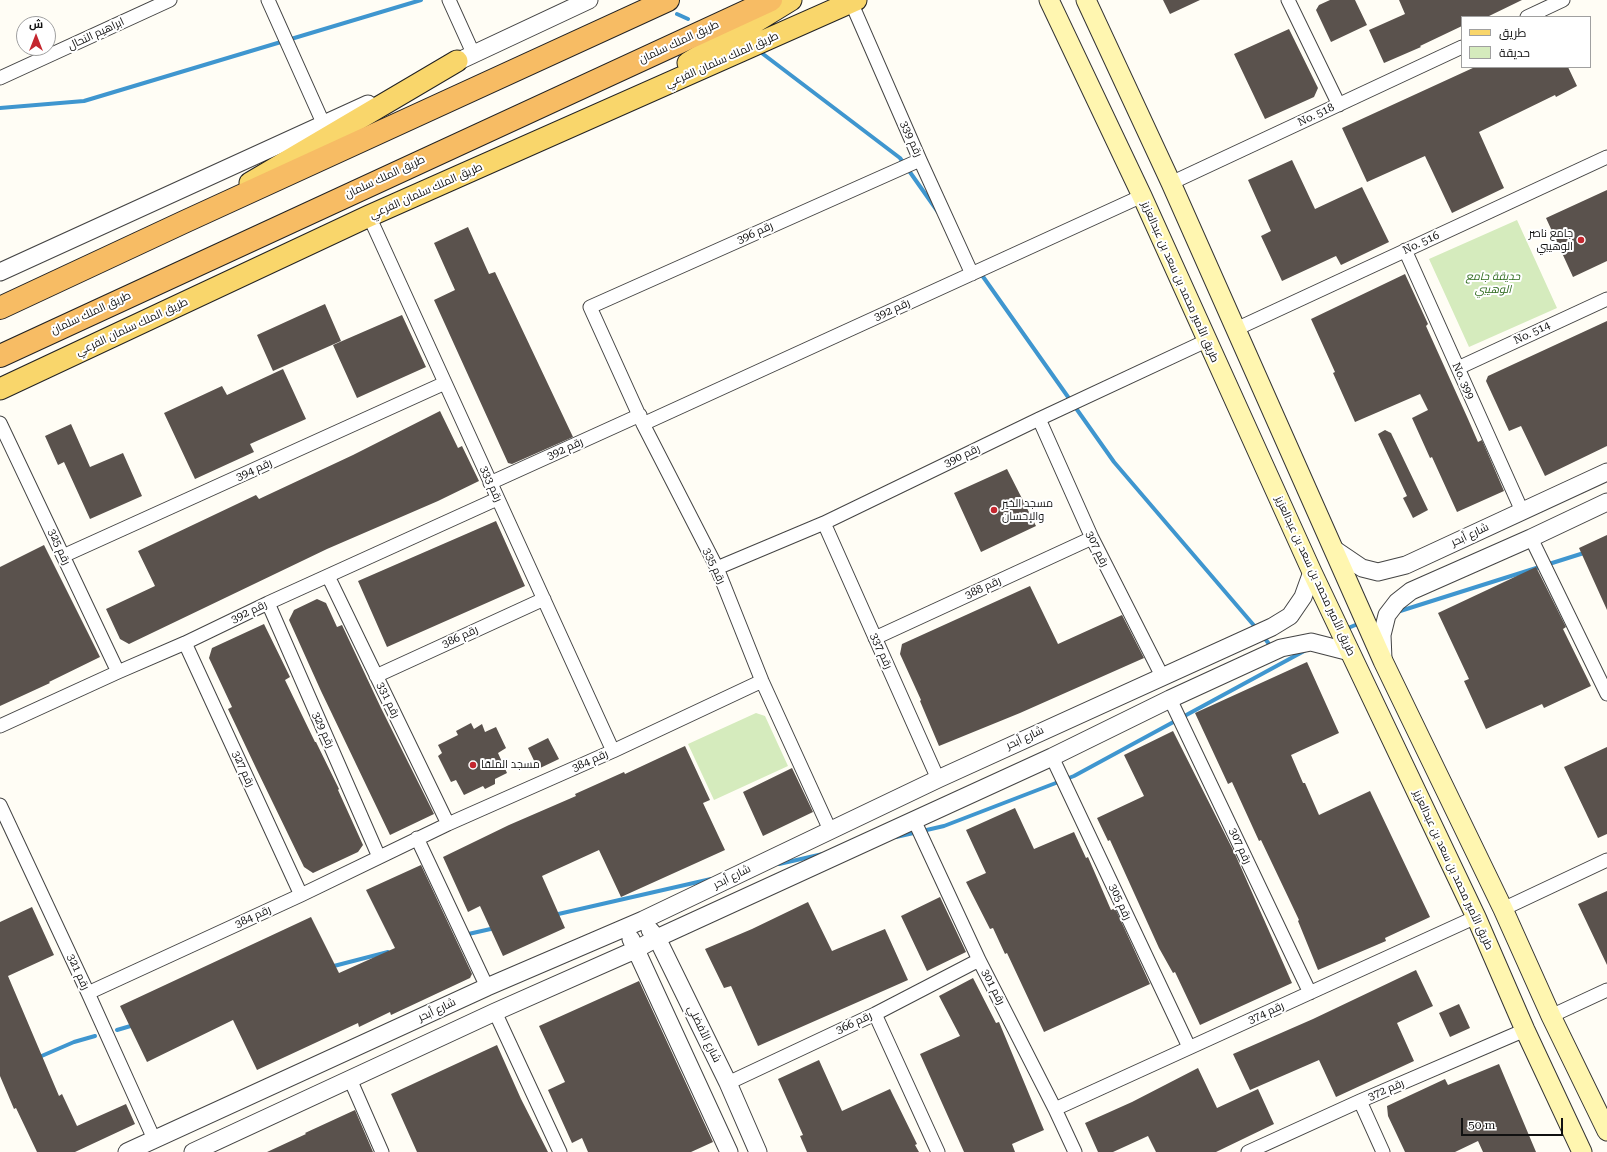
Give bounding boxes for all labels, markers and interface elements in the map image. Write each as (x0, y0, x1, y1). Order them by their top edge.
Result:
street label: ابراهيم النحال (66, 15, 126, 53)
north arrow (16, 16, 56, 56)
legend (1461, 16, 1591, 68)
text: ش (29, 18, 43, 31)
street label: طريق الملك سلمان (637, 18, 721, 66)
text: طريق (1499, 26, 1526, 40)
street label: طريق الملك سلمان الفرعي (663, 29, 781, 91)
text: حديقة (1499, 46, 1530, 60)
street label: No. 518 (1296, 101, 1336, 129)
street label: رقم 339 (897, 119, 925, 159)
street label: طريق الملك سلمان (343, 153, 427, 201)
street label: طريق الملك سلمان الفرعي (367, 160, 485, 222)
street label: طريق الأمير محمد بن سعد بن عبدالعزيز (1138, 200, 1222, 364)
street label: رقم 396 (735, 219, 775, 247)
place label: جامع ناصر الوهيبي (1529, 227, 1573, 253)
street label: No. 516 (1401, 229, 1441, 257)
marker: جامع ناصر الوهيبي (1576, 235, 1586, 245)
park label: حديقة جامع الوهيبي (1466, 270, 1520, 296)
street label: طريق الملك سلمان (49, 289, 133, 337)
street label: طريق الملك سلمان الفرعي (74, 295, 190, 359)
street label: رقم 392 (872, 296, 912, 324)
street label: No. 514 (1512, 319, 1552, 347)
street label: No. 399 (1449, 361, 1477, 401)
street label: رقم 392 (545, 435, 585, 463)
street label: رقم 390 (942, 442, 982, 470)
street label: رقم 394 (234, 456, 274, 484)
street label: رقم 333 (477, 464, 505, 504)
street label: طريق الأمير محمد بن سعد بن عبدالعزيز (1272, 494, 1358, 658)
place label: مسجد الخير والإحسان (1002, 497, 1053, 523)
marker: مسجد الخير والإحسان (989, 505, 999, 515)
street label: شارع أبحر (1449, 521, 1491, 549)
street label: رقم 325 (45, 527, 73, 567)
street label: رقم 307 (1083, 529, 1111, 569)
street label: رقم 335 (700, 546, 728, 586)
street label: رقم 388 (963, 574, 1003, 602)
street label: رقم 392 (229, 598, 269, 626)
street label: رقم 386 (440, 623, 480, 651)
street label: رقم 337 (867, 631, 895, 671)
street label: رقم 331 (374, 680, 402, 720)
street label: رقم 329 (309, 710, 337, 750)
street label: شارع أبحر (1004, 724, 1046, 752)
street label: رقم 384 (570, 747, 610, 775)
street label: رقم 327 (229, 749, 257, 789)
place label: مسجد الملقا (481, 758, 540, 772)
marker: مسجد الملقا (468, 760, 478, 770)
street label: طريق الأمير محمد بن سعد بن عبدالعزيز (1410, 788, 1496, 952)
street label: رقم 307 (1226, 826, 1254, 866)
street label: شارع أبحر (711, 862, 753, 892)
street label: رقم 305 (1106, 882, 1134, 922)
street label: رقم 384 (233, 903, 273, 931)
street label: رقم 321 (64, 952, 92, 992)
street label: رقم 301 (978, 967, 1008, 1007)
street label: شارع أبحر (416, 996, 458, 1024)
street label: رقم 374 (1246, 999, 1286, 1027)
street label: شارع الأفضلي (685, 1003, 723, 1065)
street label: رقم 366 (834, 1009, 874, 1037)
street label: رقم 372 (1366, 1076, 1406, 1104)
scale bar (1463, 1110, 1565, 1136)
text: 50 m (1468, 1118, 1495, 1132)

